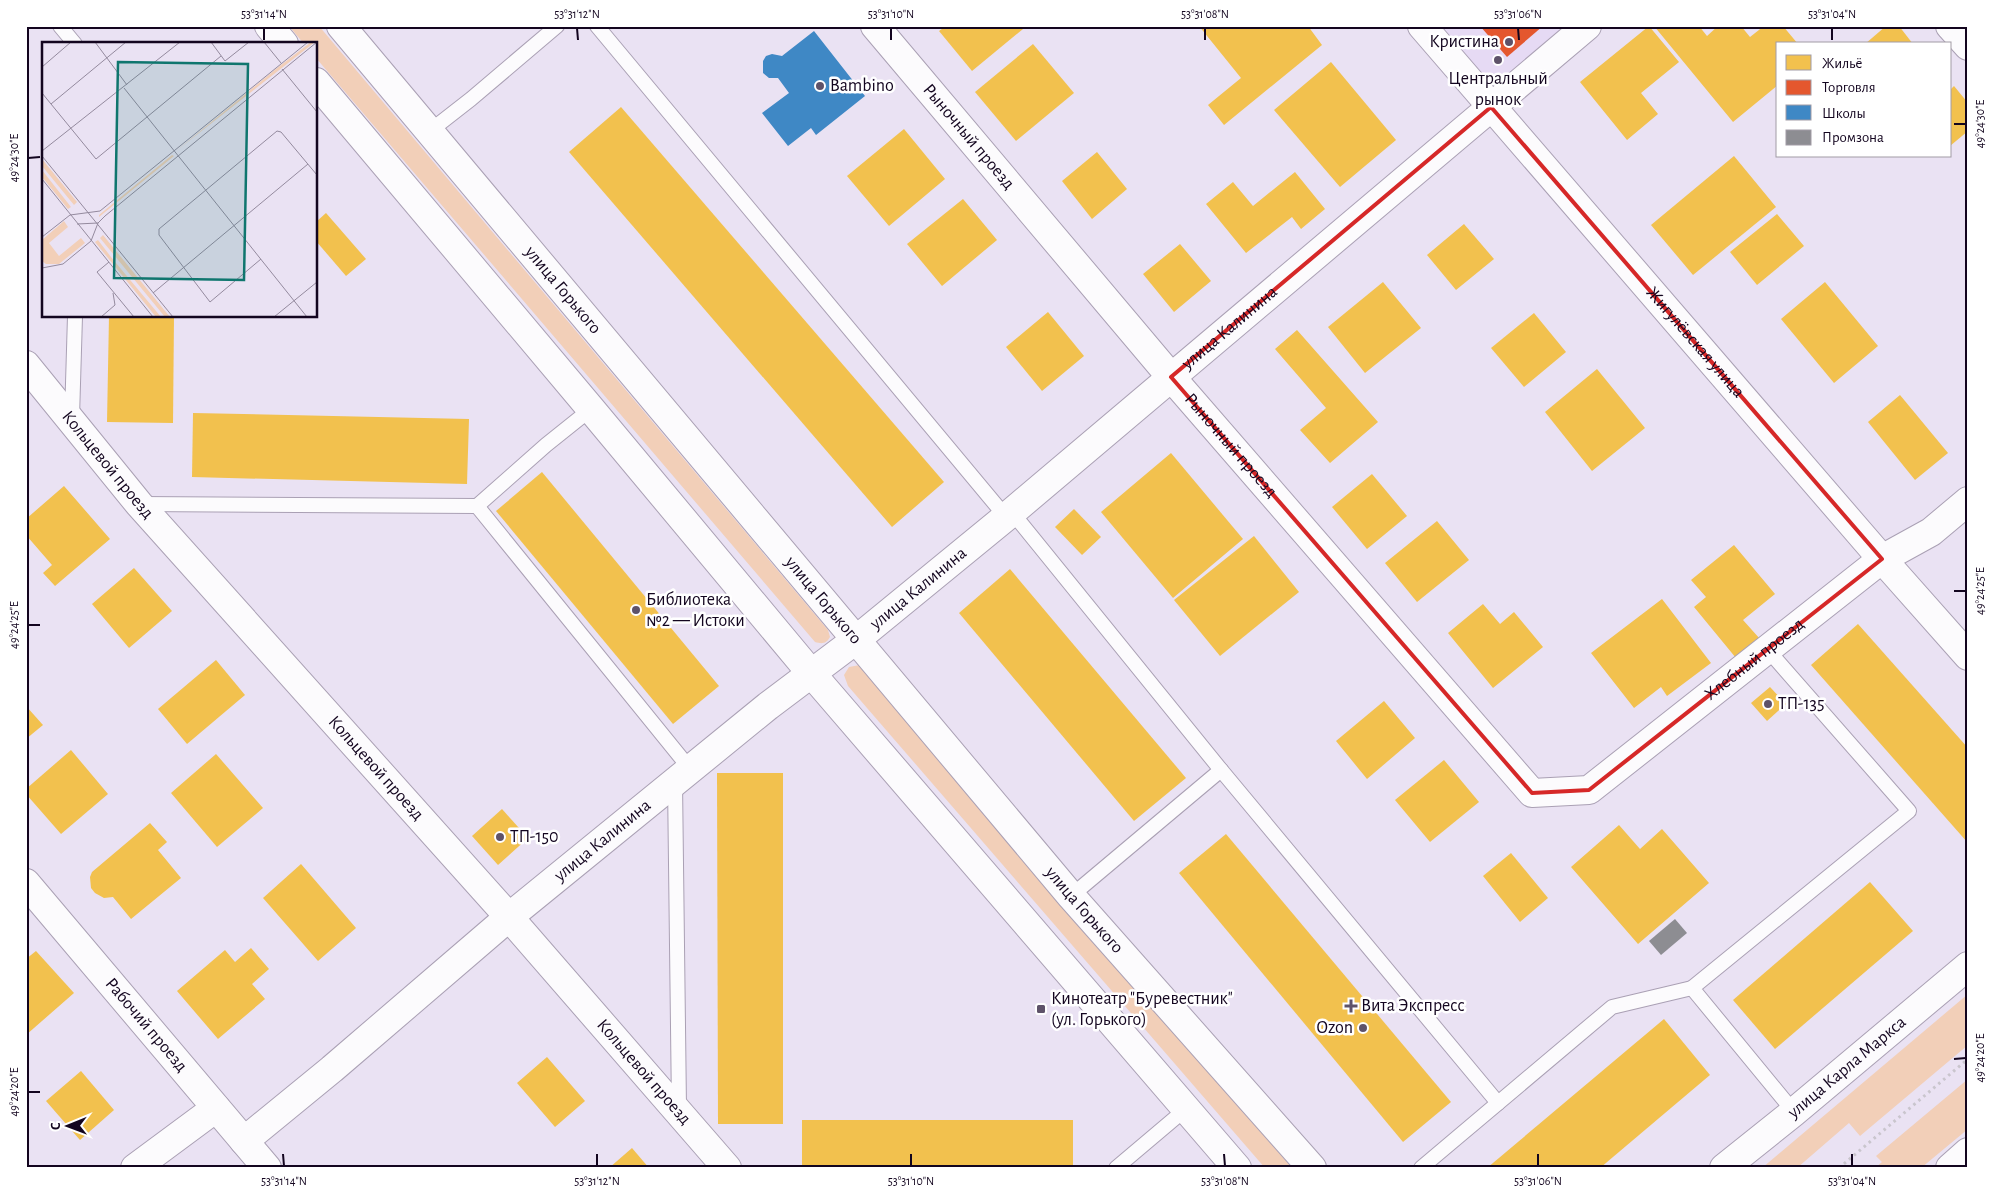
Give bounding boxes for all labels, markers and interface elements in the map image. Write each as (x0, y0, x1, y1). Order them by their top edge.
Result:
text: 53°31'14"N (241, 8, 287, 20)
text: 53°31'12"N (554, 8, 600, 20)
text: 53°31'10"N (868, 8, 914, 20)
text: 53°31'08"N (1181, 8, 1229, 20)
text: 53°31'06"N (1494, 8, 1542, 20)
text: 53°31'04"N (1808, 8, 1856, 20)
place label: Кристина (1429, 33, 1499, 51)
marker: Кристина (1503, 36, 1515, 48)
inset map (42, 42, 318, 318)
legend (1776, 42, 1952, 158)
marker: Центральный рынок (1492, 54, 1504, 66)
text: Жильё (1822, 56, 1862, 71)
place label: Центральный рынок (1448, 70, 1548, 109)
place label: Bambino (830, 77, 894, 95)
marker: Bambino (814, 80, 826, 92)
text: Торговля (1822, 80, 1876, 95)
street label: Рыночный проезд (919, 81, 1018, 193)
text: 49°24'30"E (1974, 99, 1986, 148)
text: Школы (1822, 106, 1866, 121)
text: Промзона (1822, 130, 1884, 145)
text: 49°24'30"E (8, 133, 20, 182)
street label: улица Горького (520, 242, 604, 338)
street label: улица Калинина (1178, 283, 1281, 374)
street label: Жигулёвская улица (1643, 284, 1748, 401)
street label: Рыночный проезд (1181, 390, 1280, 501)
street label: Кольцевой проезд (58, 408, 157, 522)
street label: улица Калинина (866, 544, 970, 634)
street label: улица Горького (781, 553, 865, 648)
text: 49°24'25"E (1974, 567, 1986, 615)
place label: Библиотека №2 — Истоки (646, 590, 745, 630)
text: 49°24'25"E (8, 601, 20, 649)
marker: Библиотека №2 — Истоки (630, 604, 642, 616)
street label: Хлебный проезд (1702, 615, 1808, 704)
place label: ТП-135 (1778, 695, 1825, 713)
marker: ТП-135 (1762, 698, 1774, 710)
street label: Кольцевой проезд (325, 713, 427, 824)
street label: улица Калинина (550, 796, 655, 886)
place label: ТП-150 (510, 828, 559, 846)
marker: ТП-150 (494, 831, 506, 843)
street label: улица Горького (1041, 863, 1126, 957)
street label: Рабочий проезд (102, 975, 191, 1075)
place label: Кинотеатр "Буревестник" (ул. Горького) (1051, 990, 1233, 1029)
place label: Вита Экспресс (1361, 997, 1465, 1015)
marker: Вита Экспресс (1345, 1000, 1357, 1012)
marker: Кинотеатр "Буревестник" (ул. Горького) (1035, 1003, 1047, 1015)
street label: улица Карла Маркса (1784, 1013, 1910, 1123)
street label: Кольцевой проезд (593, 1016, 694, 1128)
place label: Ozon (1316, 1019, 1353, 1037)
marker: Ozon (1357, 1022, 1369, 1034)
text: 49°24'20"E (1974, 1033, 1986, 1083)
text: 49°24'20"E (8, 1067, 20, 1117)
north arrow (42, 1102, 92, 1152)
text: С (49, 1122, 63, 1130)
text: 53°31'14"N (261, 1175, 307, 1187)
text: 53°31'12"N (574, 1175, 620, 1187)
text: 53°31'10"N (888, 1175, 934, 1187)
text: 53°31'08"N (1201, 1175, 1249, 1187)
text: 53°31'06"N (1514, 1175, 1562, 1187)
text: 53°31'04"N (1828, 1175, 1876, 1187)

